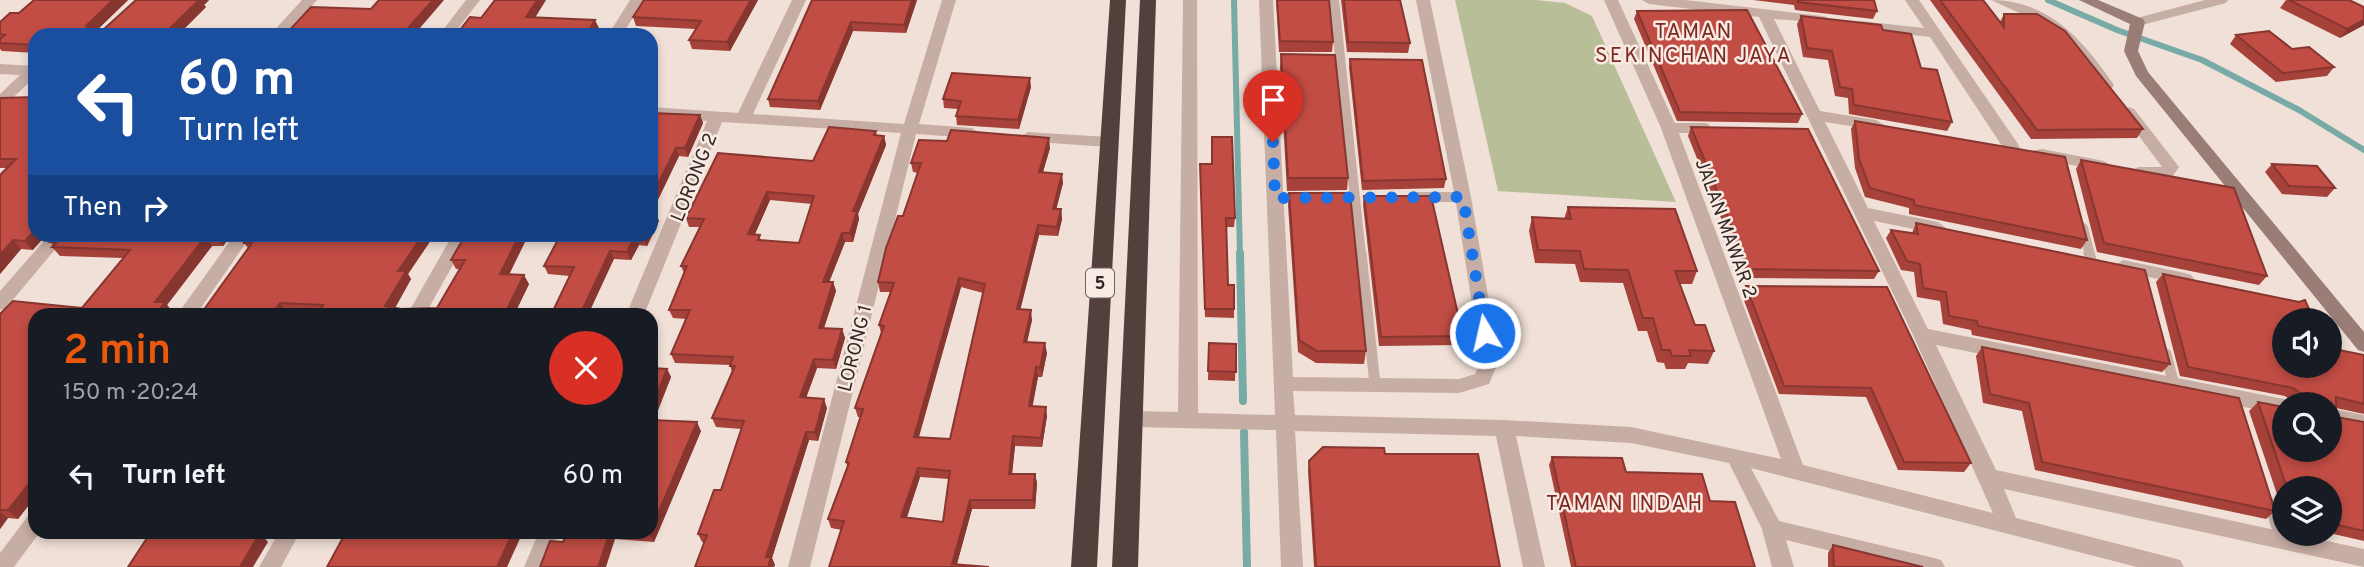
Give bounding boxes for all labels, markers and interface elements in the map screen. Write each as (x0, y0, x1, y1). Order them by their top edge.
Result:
district label: TAMAN SEKINCHAN JAYA (1595, 19, 1793, 70)
text: 60 m (178, 51, 296, 113)
icon: left (63, 56, 154, 147)
pin (1243, 70, 1303, 142)
icon: arrive (1254, 81, 1292, 119)
text: Turn left (178, 112, 299, 152)
street label: LORONG 2 (666, 130, 723, 226)
street label: JALAN MAWAR 2 (1689, 156, 1762, 302)
icon: right (136, 189, 174, 227)
text: Then (63, 192, 122, 225)
road number: 5 (1086, 268, 1114, 298)
position arrow (1448, 296, 1522, 370)
street label: LORONG 1 (834, 302, 878, 395)
map controls (2272, 308, 2342, 546)
button: sound (2272, 308, 2342, 378)
text: 2 min (63, 326, 171, 379)
button: close (549, 331, 623, 405)
text: 150 m · 20:24 (63, 379, 198, 408)
button: search (2272, 392, 2342, 462)
icon: left (63, 457, 101, 495)
text: Turn left (122, 460, 226, 493)
text: 60 m (563, 460, 623, 493)
button: layers (2272, 476, 2342, 546)
district label: TAMAN INDAH (1546, 491, 1704, 518)

